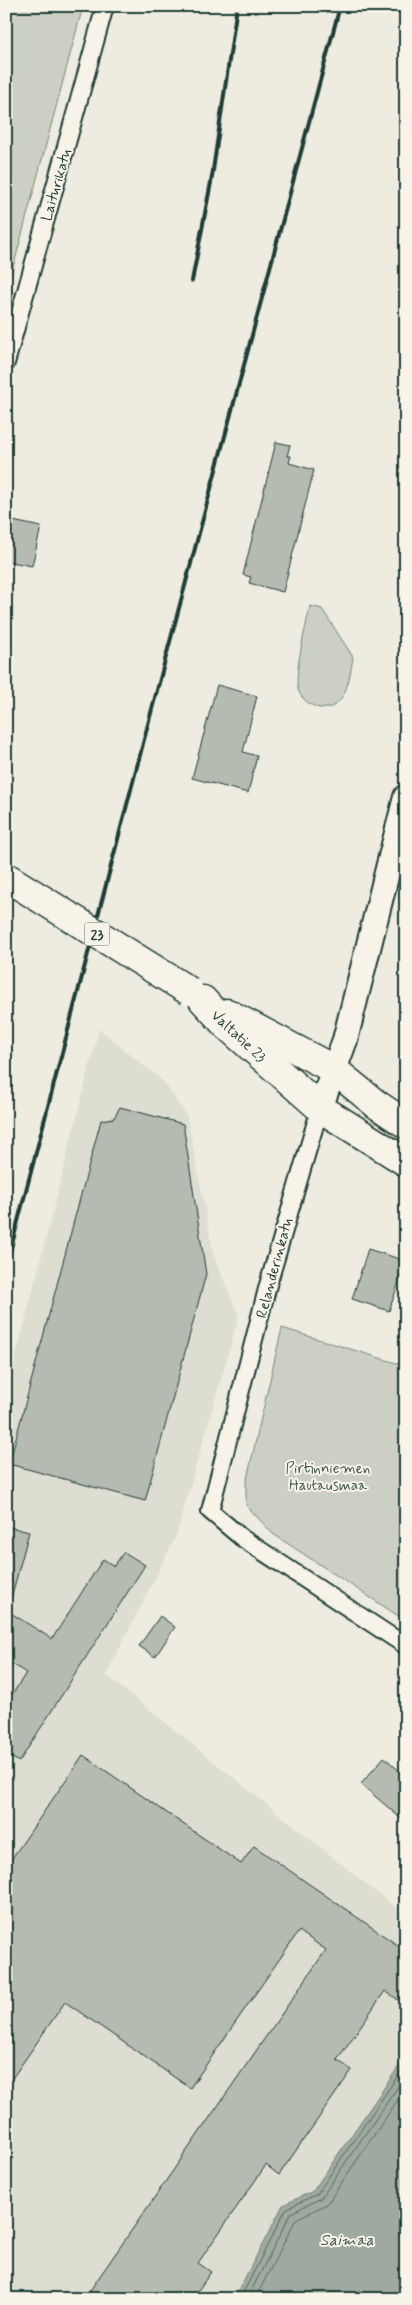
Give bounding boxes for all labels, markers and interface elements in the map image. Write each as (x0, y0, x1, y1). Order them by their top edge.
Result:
street label: Laiturikatu (37, 146, 77, 224)
road number: 23 (84, 922, 110, 946)
street label: Valtatie 23 (206, 1006, 270, 1067)
street label: Relanderinkatu (252, 1215, 298, 1321)
park label: Pirtinniemen Hautausmaa (286, 1459, 370, 1496)
water label: Saimaa (320, 2230, 374, 2251)

